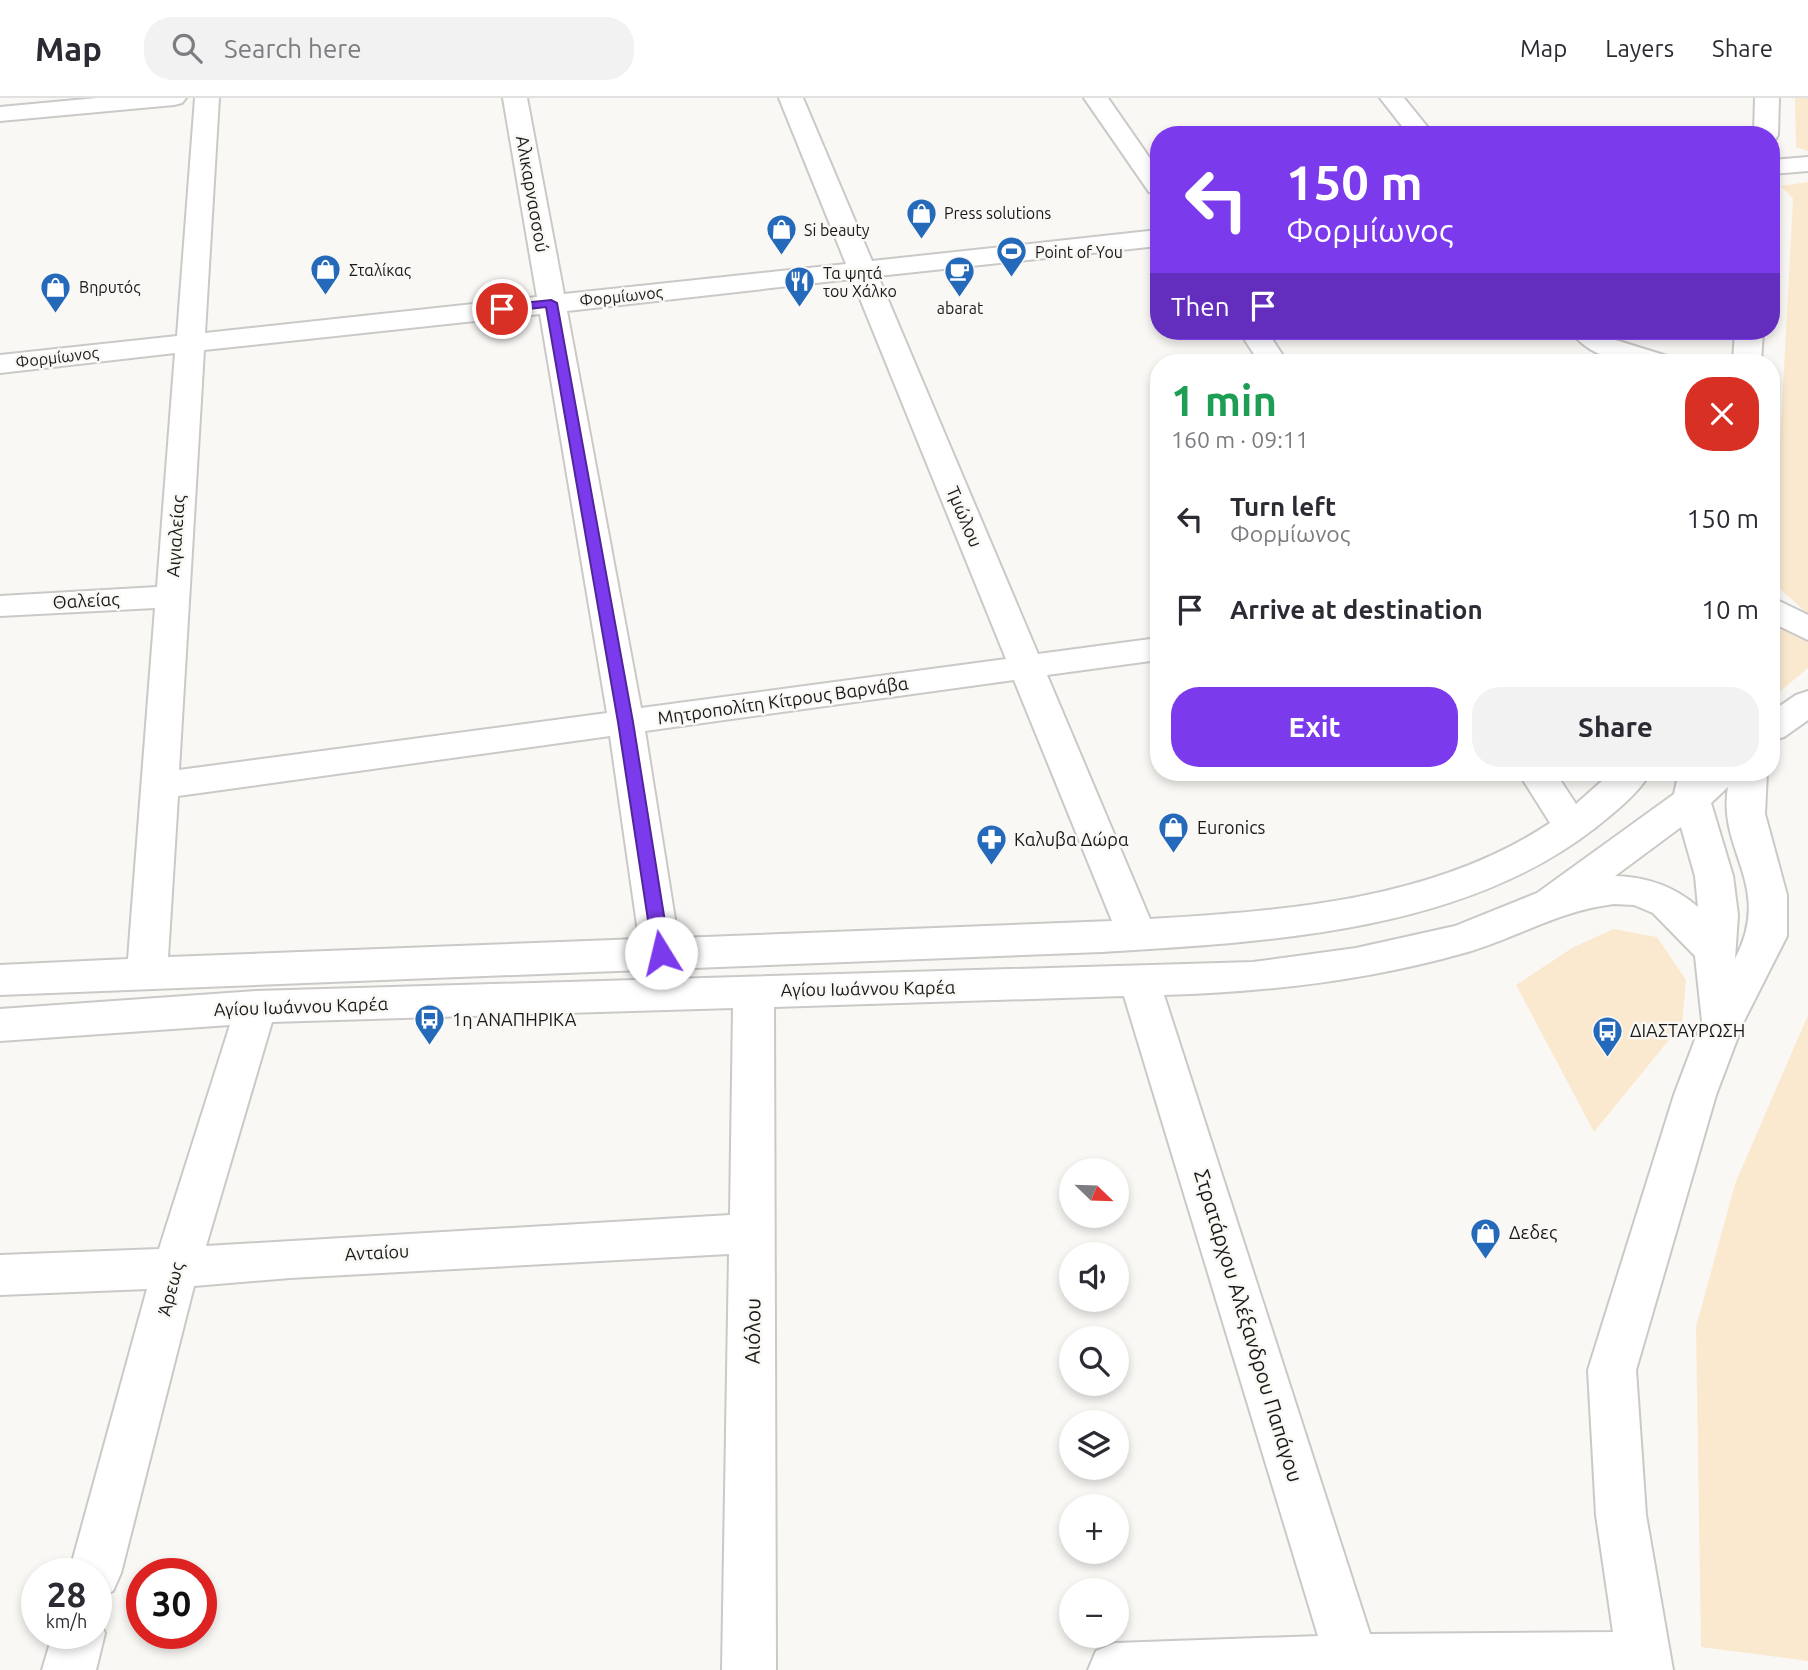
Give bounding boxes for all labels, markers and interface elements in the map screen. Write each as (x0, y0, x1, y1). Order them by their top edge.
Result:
search box (144, 17, 634, 80)
icon: search (168, 29, 206, 67)
text: Map (35, 30, 102, 67)
text: Search here (224, 34, 362, 63)
text: Map (1520, 35, 1567, 62)
text: Layers (1605, 35, 1674, 62)
text: Share (1712, 35, 1773, 62)
street label: Αλικαρνασσού (513, 134, 553, 254)
icon: left (1171, 154, 1262, 245)
text: 150 m (1286, 154, 1423, 209)
shop icon: Press solutions (904, 196, 938, 240)
place label: Press solutions (944, 204, 1051, 222)
text: Φορμίωνος (1286, 212, 1453, 248)
shop icon: Si beauty (764, 213, 798, 257)
place label: Si beauty (804, 221, 870, 239)
sports icon: Point of You (995, 235, 1029, 279)
place label: Point of You (1035, 243, 1123, 261)
shop icon: Σταλίκας (309, 253, 343, 297)
cafe icon: abarat (943, 254, 977, 298)
place label: Σταλίκας (349, 261, 411, 280)
place label: Τα ψητά του Χάλκο (823, 264, 897, 300)
restaurant icon: Τα ψητά του Χάλκο (783, 265, 817, 309)
shop icon: Βηρυτός (39, 270, 73, 314)
place label: Βηρυτός (79, 278, 140, 297)
pin (472, 279, 532, 339)
street label: Φορμίωνος (578, 283, 664, 310)
icon: arrive (1244, 287, 1282, 325)
icon: arrive (483, 290, 521, 328)
text: Then (1171, 292, 1230, 321)
place label: abarat (937, 299, 984, 317)
street label: Φορμίωνος (14, 343, 100, 372)
text: 1 min (1171, 377, 1277, 424)
button: close (1685, 377, 1759, 451)
text: 160 m · 09:11 (1171, 427, 1309, 452)
street label: Τμώλου (943, 483, 987, 550)
text: Turn left (1230, 492, 1336, 521)
street label: Αιγιαλείας (162, 494, 189, 578)
icon: left (1171, 500, 1209, 538)
text: 150 m (1687, 504, 1759, 533)
text: Φορμίωνος (1230, 521, 1350, 546)
street label: Θαλείας (52, 588, 120, 613)
icon: arrive (1171, 591, 1209, 629)
text: Arrive at destination (1230, 595, 1483, 624)
text: 10 m (1701, 595, 1759, 624)
street label: Μητροπολίτη Κίτρους Βαρνάβα (656, 672, 910, 729)
button: Exit (1171, 687, 1458, 767)
button: Share (1472, 687, 1759, 767)
shop icon: Euronics (1157, 811, 1191, 855)
place label: Euronics (1197, 817, 1266, 837)
pharmacy icon: Καλυβα Δώρα (974, 823, 1008, 867)
place label: Καλυβα Δώρα (1014, 829, 1129, 849)
position arrow (624, 916, 698, 990)
street label: Αγίου Ιωάννου Καρέα (780, 976, 956, 1000)
street label: Αγίου Ιωάννου Καρέα (213, 993, 389, 1019)
bus stop icon: 1η ΑΝΑΠΗΡΙΚΑ (412, 1003, 446, 1047)
place label: 1η ΑΝΑΠΗΡΙΚΑ (452, 1009, 577, 1029)
bus stop icon: ΔΙΑΣΤΑΥΡΩΣΗ (1590, 1014, 1624, 1058)
place label: ΔΙΑΣΤΑΥΡΩΣΗ (1630, 1020, 1745, 1040)
north arrow (1059, 1158, 1129, 1228)
map controls (1059, 1158, 1129, 1648)
street label: Στρατάρχου Αλέξανδρου Παπάγου (1189, 1166, 1308, 1485)
shop icon: Δεδες (1469, 1216, 1503, 1260)
place label: Δεδες (1509, 1222, 1557, 1243)
street label: Ανταίου (344, 1240, 410, 1264)
button: sound (1059, 1242, 1129, 1312)
street label: Άρεως (153, 1260, 188, 1318)
street label: Αιόλου (739, 1298, 765, 1364)
button: search (1059, 1326, 1129, 1396)
button: layers (1059, 1410, 1129, 1480)
button: + (1059, 1494, 1129, 1564)
speed limit sign: 30 (126, 1558, 217, 1649)
text: 28 (47, 1574, 86, 1614)
button: − (1059, 1578, 1129, 1648)
text: km/h (46, 1611, 87, 1631)

